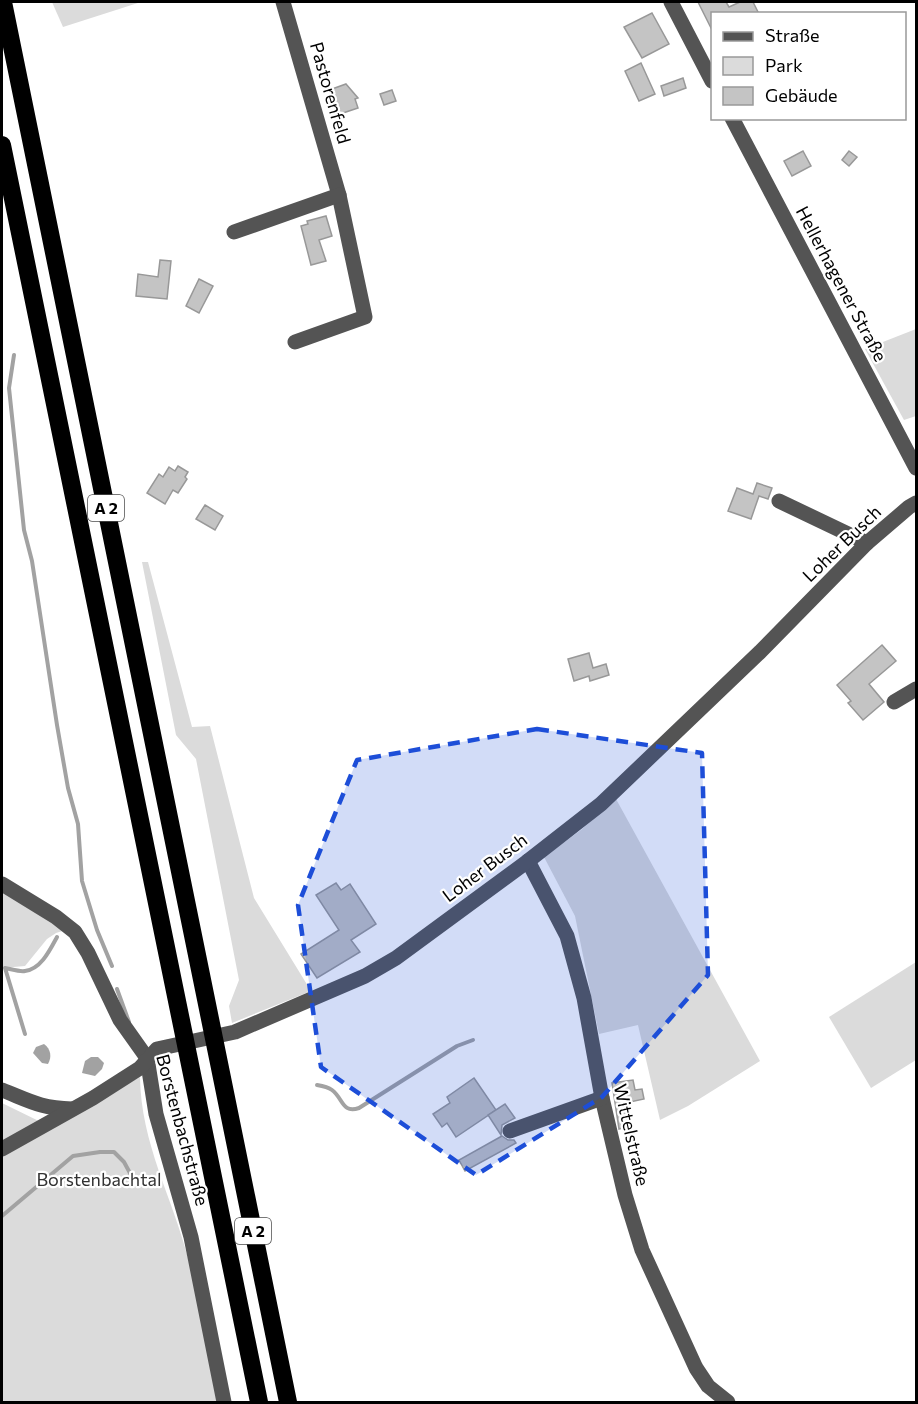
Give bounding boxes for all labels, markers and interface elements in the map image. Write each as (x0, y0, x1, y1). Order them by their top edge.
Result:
legend (711, 12, 906, 120)
text: Straße (765, 24, 820, 46)
street label: Pastorenfeld (306, 39, 356, 146)
text: Park (765, 54, 803, 76)
text: Gebäude (765, 84, 838, 106)
street label: Hellerhagener Straße (792, 202, 892, 365)
road number: A 2 (88, 495, 124, 521)
street label: Loher Busch (797, 500, 885, 586)
street label: Loher Busch (438, 828, 531, 906)
street label: Borstenbachstraße (152, 1052, 214, 1208)
street label: Wittelstraße (610, 1082, 654, 1188)
park label: Borstenbachtal (36, 1168, 162, 1190)
road number: A 2 (235, 1218, 271, 1244)

